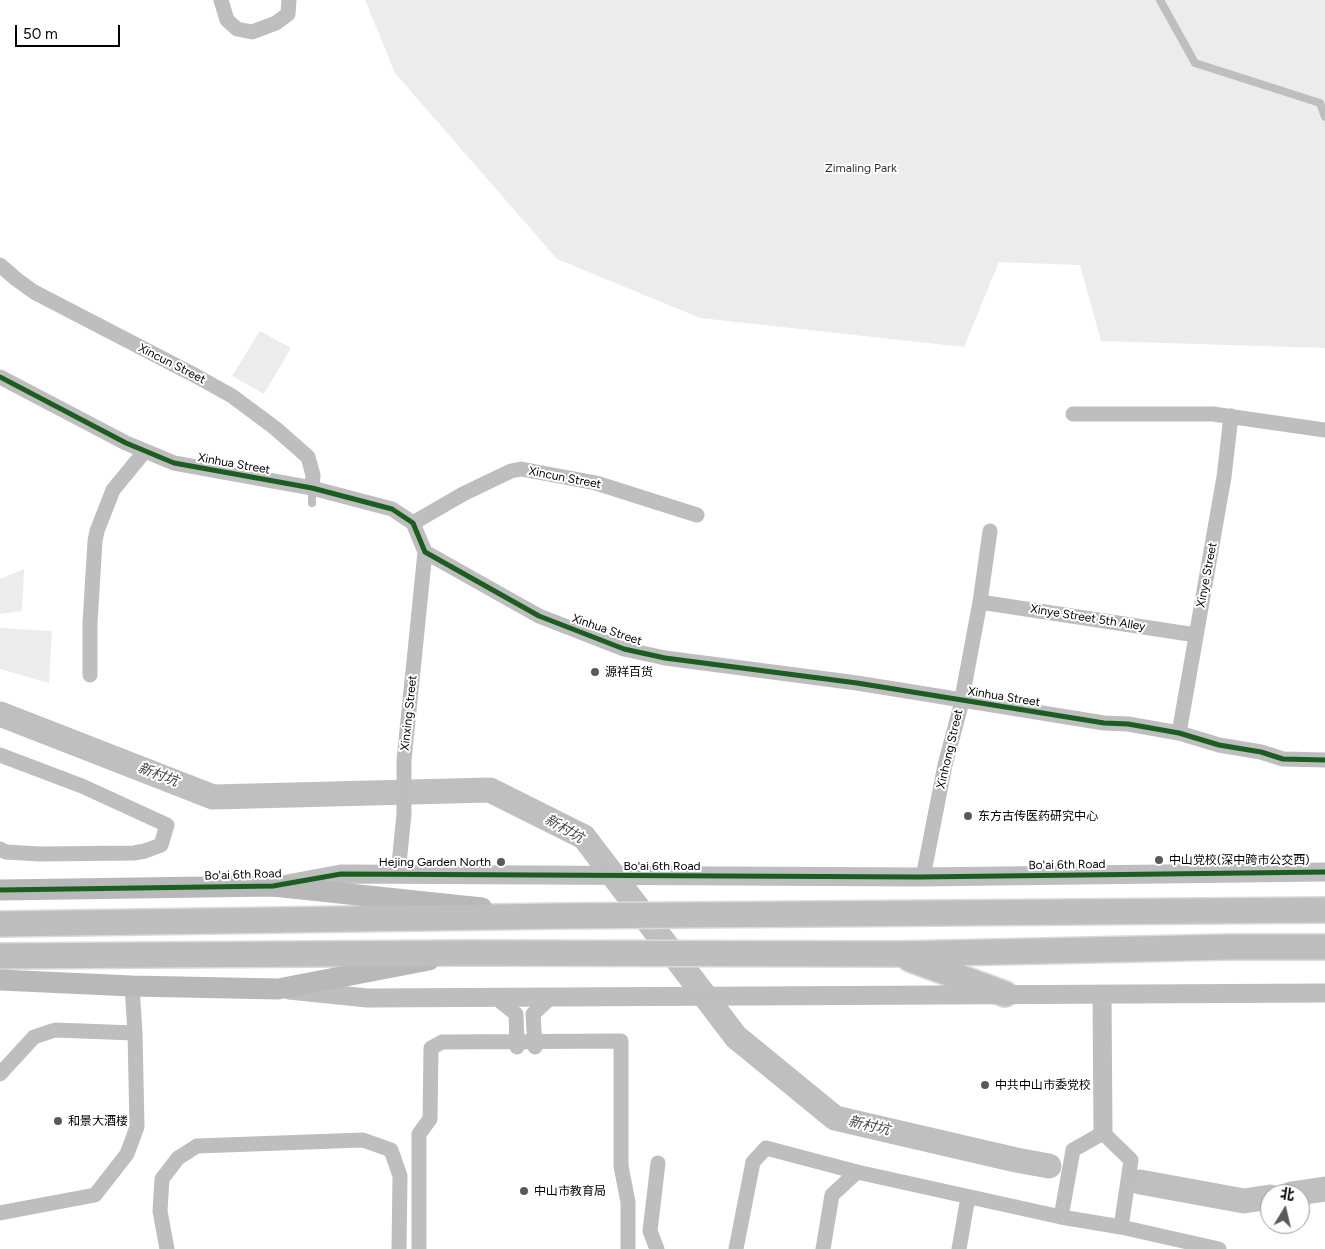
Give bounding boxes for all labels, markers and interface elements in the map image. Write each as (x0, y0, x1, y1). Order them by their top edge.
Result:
scale bar (18, 15, 122, 47)
text: 50 m (23, 25, 58, 43)
park label: Zimaling Park (825, 161, 897, 175)
street label: Xincun Street (136, 341, 208, 387)
street label: Xinhua Street (197, 451, 271, 477)
street label: Xincun Street (528, 464, 602, 492)
street label: Xinye Street (1194, 541, 1220, 609)
street label: Xinye Street 5th Alley (1029, 602, 1147, 634)
street label: Xinhua Street (570, 611, 644, 649)
place label: 源祥百货 (605, 665, 653, 679)
marker: 源祥百货 (589, 666, 601, 678)
street label: Xinxing Street (398, 675, 420, 751)
street label: Xinhua Street (967, 684, 1041, 710)
street label: Xinhong Street (934, 708, 966, 790)
water label: 新村坑 (135, 760, 181, 790)
place label: 东方古传医药研究中心 (978, 809, 1098, 823)
marker: 东方古传医药研究中心 (962, 810, 974, 822)
water label: 新村坑 (542, 811, 586, 847)
place label: 中山党校(深中跨市公交西) (1169, 853, 1309, 867)
marker: 中山党校(深中跨市公交西) (1153, 854, 1165, 866)
place label: Hejing Garden North (379, 855, 491, 869)
marker: Hejing Garden North (495, 856, 507, 868)
street label: Bo'ai 6th Road (1028, 857, 1106, 873)
street label: Bo'ai 6th Road (623, 859, 701, 873)
street label: Bo'ai 6th Road (204, 866, 282, 884)
place label: 中共中山市委党校 (995, 1078, 1091, 1092)
marker: 中共中山市委党校 (979, 1079, 991, 1091)
water label: 新村坑 (847, 1113, 891, 1139)
place label: 和景大酒楼 (68, 1114, 128, 1128)
marker: 和景大酒楼 (52, 1115, 64, 1127)
place label: 中山市教育局 (534, 1184, 606, 1198)
north arrow (1260, 1184, 1310, 1234)
marker: 中山市教育局 (518, 1185, 530, 1197)
text: 北 (1279, 1185, 1296, 1204)

